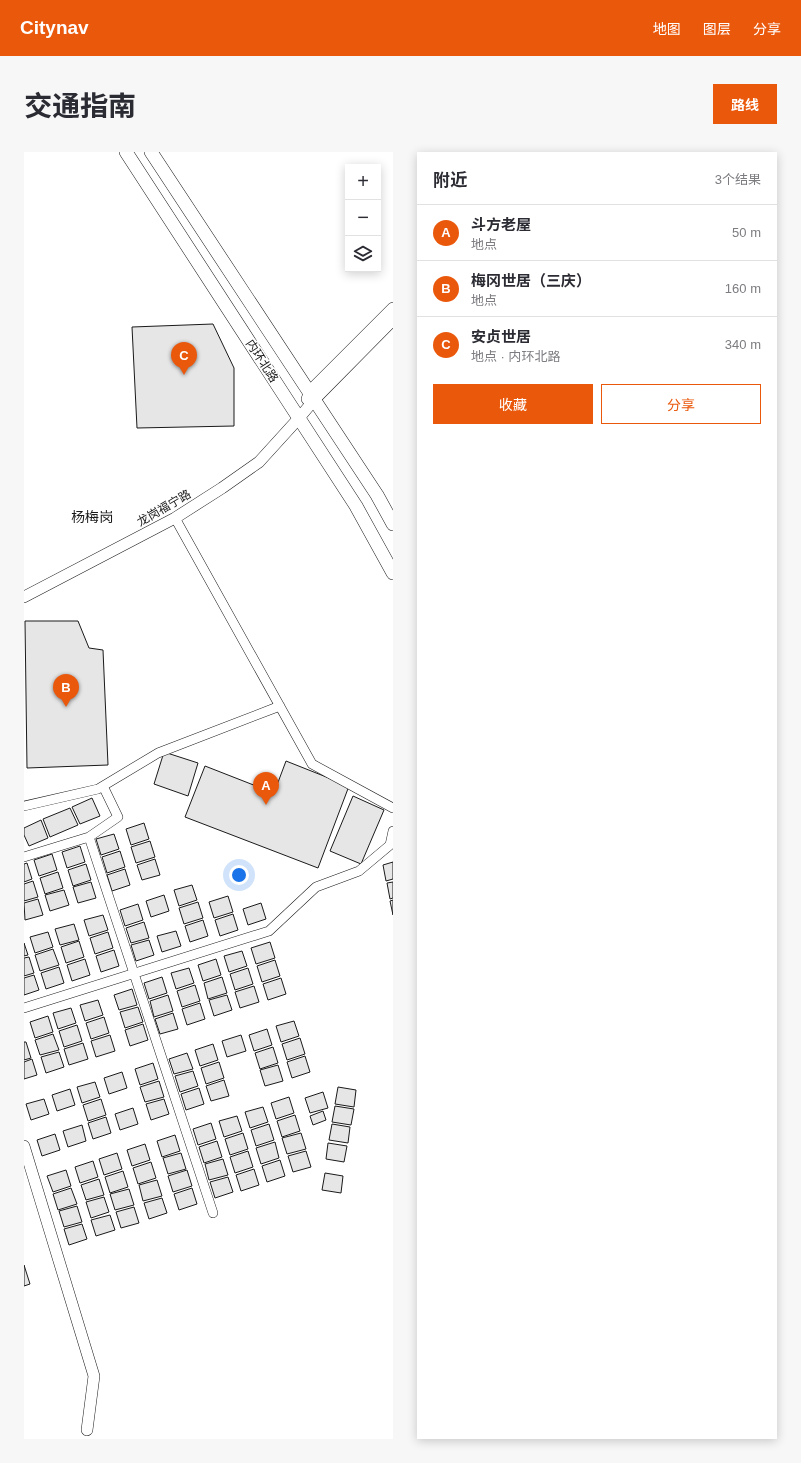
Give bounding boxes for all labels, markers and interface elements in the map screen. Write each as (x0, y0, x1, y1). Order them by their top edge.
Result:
text: Citynav (20, 17, 89, 38)
text: 地图 (653, 21, 681, 37)
text: 图层 (703, 21, 731, 37)
text: 分享 (753, 21, 781, 37)
button: 路线 (713, 84, 777, 124)
text: 交通指南 (24, 91, 136, 122)
map controls (345, 164, 381, 272)
button: + (345, 164, 381, 200)
text: 附近 (433, 171, 467, 190)
text: 3个结果 (715, 172, 761, 187)
button: − (345, 200, 381, 236)
text: 斗方老屋 (471, 216, 531, 233)
text: A (441, 225, 451, 240)
text: 50 m (732, 225, 761, 240)
button: layers (345, 236, 381, 272)
text: 地点 (471, 237, 497, 252)
text: 梅冈世居（三庆） (471, 272, 591, 289)
text: B (441, 281, 451, 296)
text: 160 m (725, 281, 761, 296)
text: 地点 (471, 293, 497, 308)
text: 安贞世居 (471, 328, 531, 345)
street label: 内环北路 (243, 337, 281, 385)
text: C (441, 337, 451, 352)
text: 340 m (725, 337, 761, 352)
pin: C (171, 342, 197, 375)
text: 地点 · 内环北路 (471, 349, 561, 364)
button: 收藏 (433, 384, 593, 424)
button: 分享 (601, 384, 761, 424)
street label: 龙岗福宁路 (135, 487, 193, 529)
district label: 杨梅岗 (71, 509, 113, 525)
pin: B (53, 674, 79, 707)
pin: A (253, 772, 279, 805)
your location (229, 865, 249, 885)

